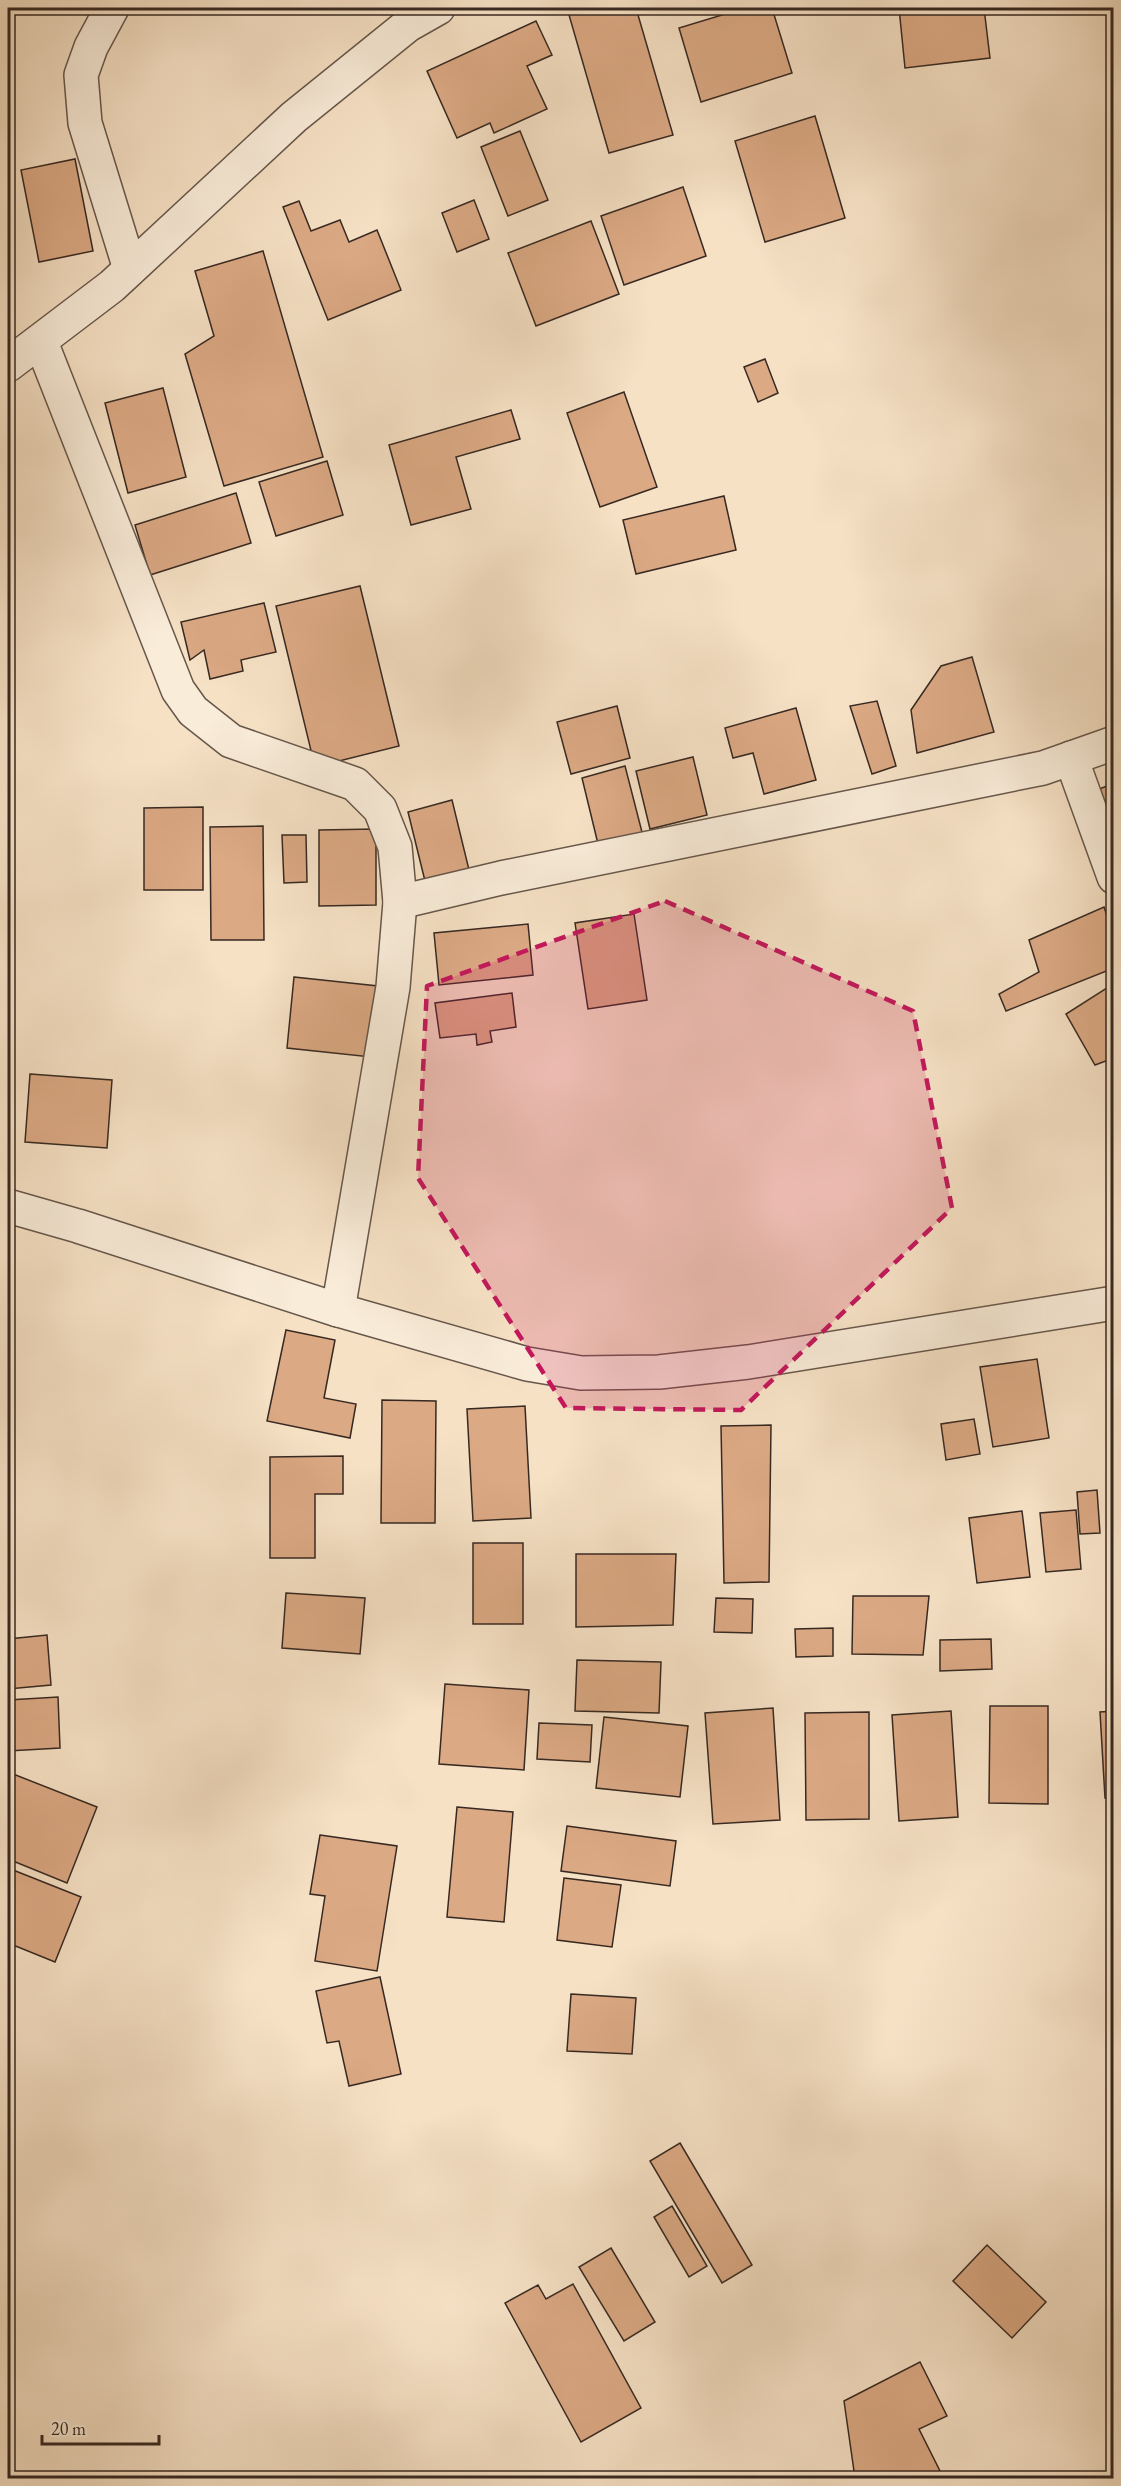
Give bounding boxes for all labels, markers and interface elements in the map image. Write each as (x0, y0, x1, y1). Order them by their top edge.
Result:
scale bar (42, 2408, 159, 2446)
text: 20 m (51, 2417, 86, 2440)

